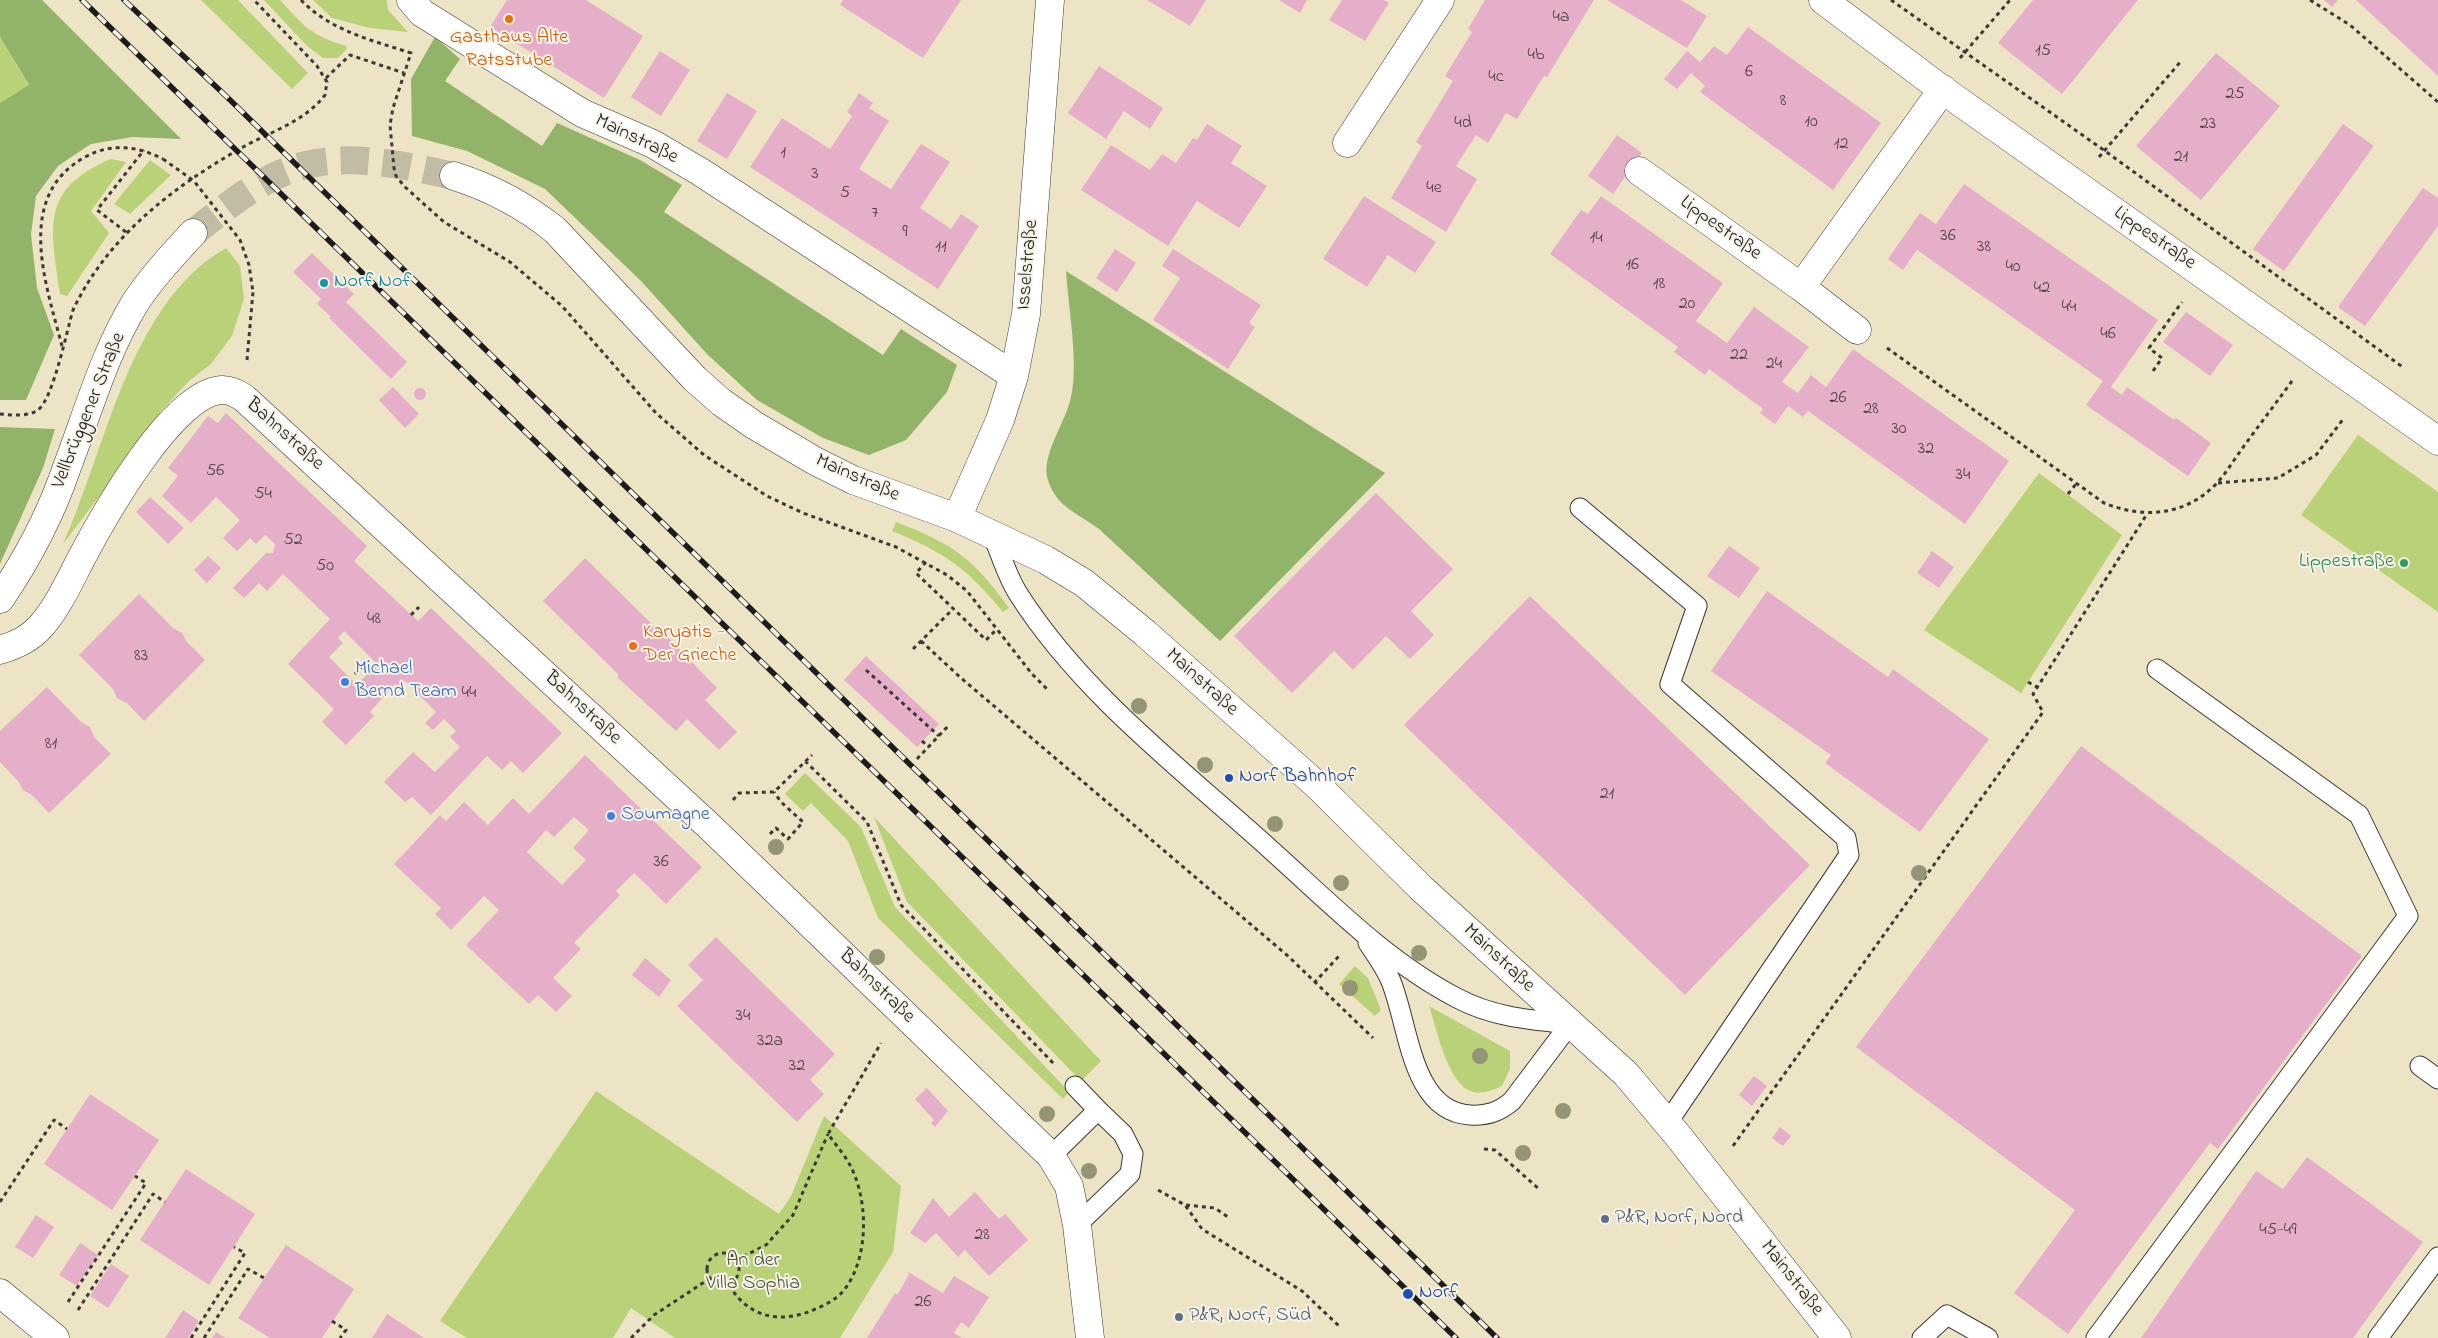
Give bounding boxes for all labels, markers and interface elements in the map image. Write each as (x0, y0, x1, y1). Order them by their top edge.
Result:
house number: 4a (1552, 7, 1570, 29)
marker: Gasthaus Alte Ratsstube (503, 13, 515, 25)
place label: Gasthaus Alte Ratsstube (450, 27, 568, 74)
house number: 15 (2035, 41, 2051, 63)
house number: 4b (1528, 45, 1544, 67)
house number: 6 (1745, 62, 1753, 84)
house number: 4c (1488, 67, 1504, 89)
house number: 25 (2225, 84, 2245, 106)
house number: 8 (1780, 91, 1786, 113)
street label: Mainstraße (590, 110, 682, 170)
house number: 10 (1804, 112, 1818, 134)
house number: 4d (1454, 113, 1472, 135)
house number: 23 (2200, 114, 2216, 136)
house number: 12 (1834, 134, 1848, 156)
house number: 1 (780, 143, 786, 165)
house number: 21 (2174, 147, 2188, 169)
house number: 3 (811, 164, 819, 186)
house number: 4e (1426, 178, 1442, 200)
house number: 5 (840, 183, 850, 205)
street label: Lippestraße (1675, 191, 1765, 267)
street label: Lippestraße (2108, 202, 2200, 276)
house number: 7 (871, 203, 879, 225)
street label: Isselstraße (1013, 219, 1045, 311)
house number: 9 (902, 222, 908, 244)
house number: 36 (1940, 226, 1956, 248)
house number: 14 (1589, 228, 1603, 250)
house number: 11 (935, 237, 947, 259)
house number: 38 (1977, 237, 1991, 259)
house number: 16 (1625, 255, 1639, 277)
house number: 40 (2005, 257, 2021, 279)
place label: Norf Nof (334, 271, 412, 295)
house number: 18 (1653, 274, 1665, 296)
marker: Norf Nof (318, 277, 330, 289)
house number: 42 (2034, 278, 2050, 300)
house number: 20 (1679, 294, 1695, 316)
house number: 44 (2062, 297, 2076, 319)
house number: 46 (2100, 324, 2116, 346)
street label: Vellbrüggener Straße (48, 329, 132, 493)
house number: 22 (1730, 345, 1748, 367)
house number: 24 (1766, 354, 1782, 376)
house number: 26 (1830, 388, 1846, 410)
street label: Bahnstraße (240, 394, 328, 476)
house number: 28 (1863, 399, 1879, 421)
house number: 30 (1891, 419, 1907, 441)
house number: 32 (1918, 439, 1934, 461)
street label: Mainstraße (811, 450, 903, 508)
house number: 56 (206, 461, 224, 483)
house number: 34 (1956, 465, 1970, 487)
house number: 54 (254, 484, 272, 506)
house number: 52 (283, 530, 303, 552)
place label: Lippestraße (2299, 551, 2394, 575)
house number: 50 (316, 556, 334, 578)
marker: Lippestraße (2398, 557, 2410, 569)
house number: 48 (367, 609, 381, 631)
place label: Karyatis - Der Grieche (643, 622, 736, 669)
marker: Karyatis - Der Grieche (627, 640, 639, 652)
street label: Mainstraße (1160, 644, 1242, 722)
house number: 83 (134, 646, 148, 668)
place label: Michael Bernd Team (355, 658, 456, 705)
street label: Bahnstraße (538, 667, 626, 751)
marker: Michael Bernd Team (339, 676, 351, 688)
house number: 44 (462, 683, 476, 705)
house number: 81 (45, 734, 57, 756)
place label: Norf Bahnhof (1239, 766, 1356, 790)
marker: Norf Bahnhof (1223, 772, 1235, 784)
house number: 21 (1600, 784, 1614, 806)
place label: Soumagne (621, 804, 710, 828)
marker: Soumagne (605, 810, 617, 822)
house number: 36 (653, 852, 669, 874)
street label: Mainstraße (1457, 920, 1539, 998)
street label: Bahnstraße (833, 945, 919, 1029)
house number: 34 (736, 1006, 750, 1028)
house number: 32a (757, 1031, 783, 1053)
house number: 32 (789, 1056, 805, 1078)
place label: P&R, Norf, Nord (1615, 1207, 1743, 1231)
marker: P&R, Norf, Nord (1599, 1213, 1611, 1225)
house number: 45-49 (2259, 1220, 2297, 1242)
house number: 28 (974, 1225, 990, 1247)
street label: Mainstraße (1754, 1236, 1828, 1322)
park label: An der Villa Sophia (706, 1250, 800, 1297)
place label: Norf (1419, 1282, 1458, 1306)
marker: Norf (1401, 1287, 1415, 1301)
house number: 26 (915, 1292, 931, 1314)
place label: P&R, Norf, Süd (1189, 1305, 1311, 1329)
marker: P&R, Norf, Süd (1173, 1311, 1185, 1323)

